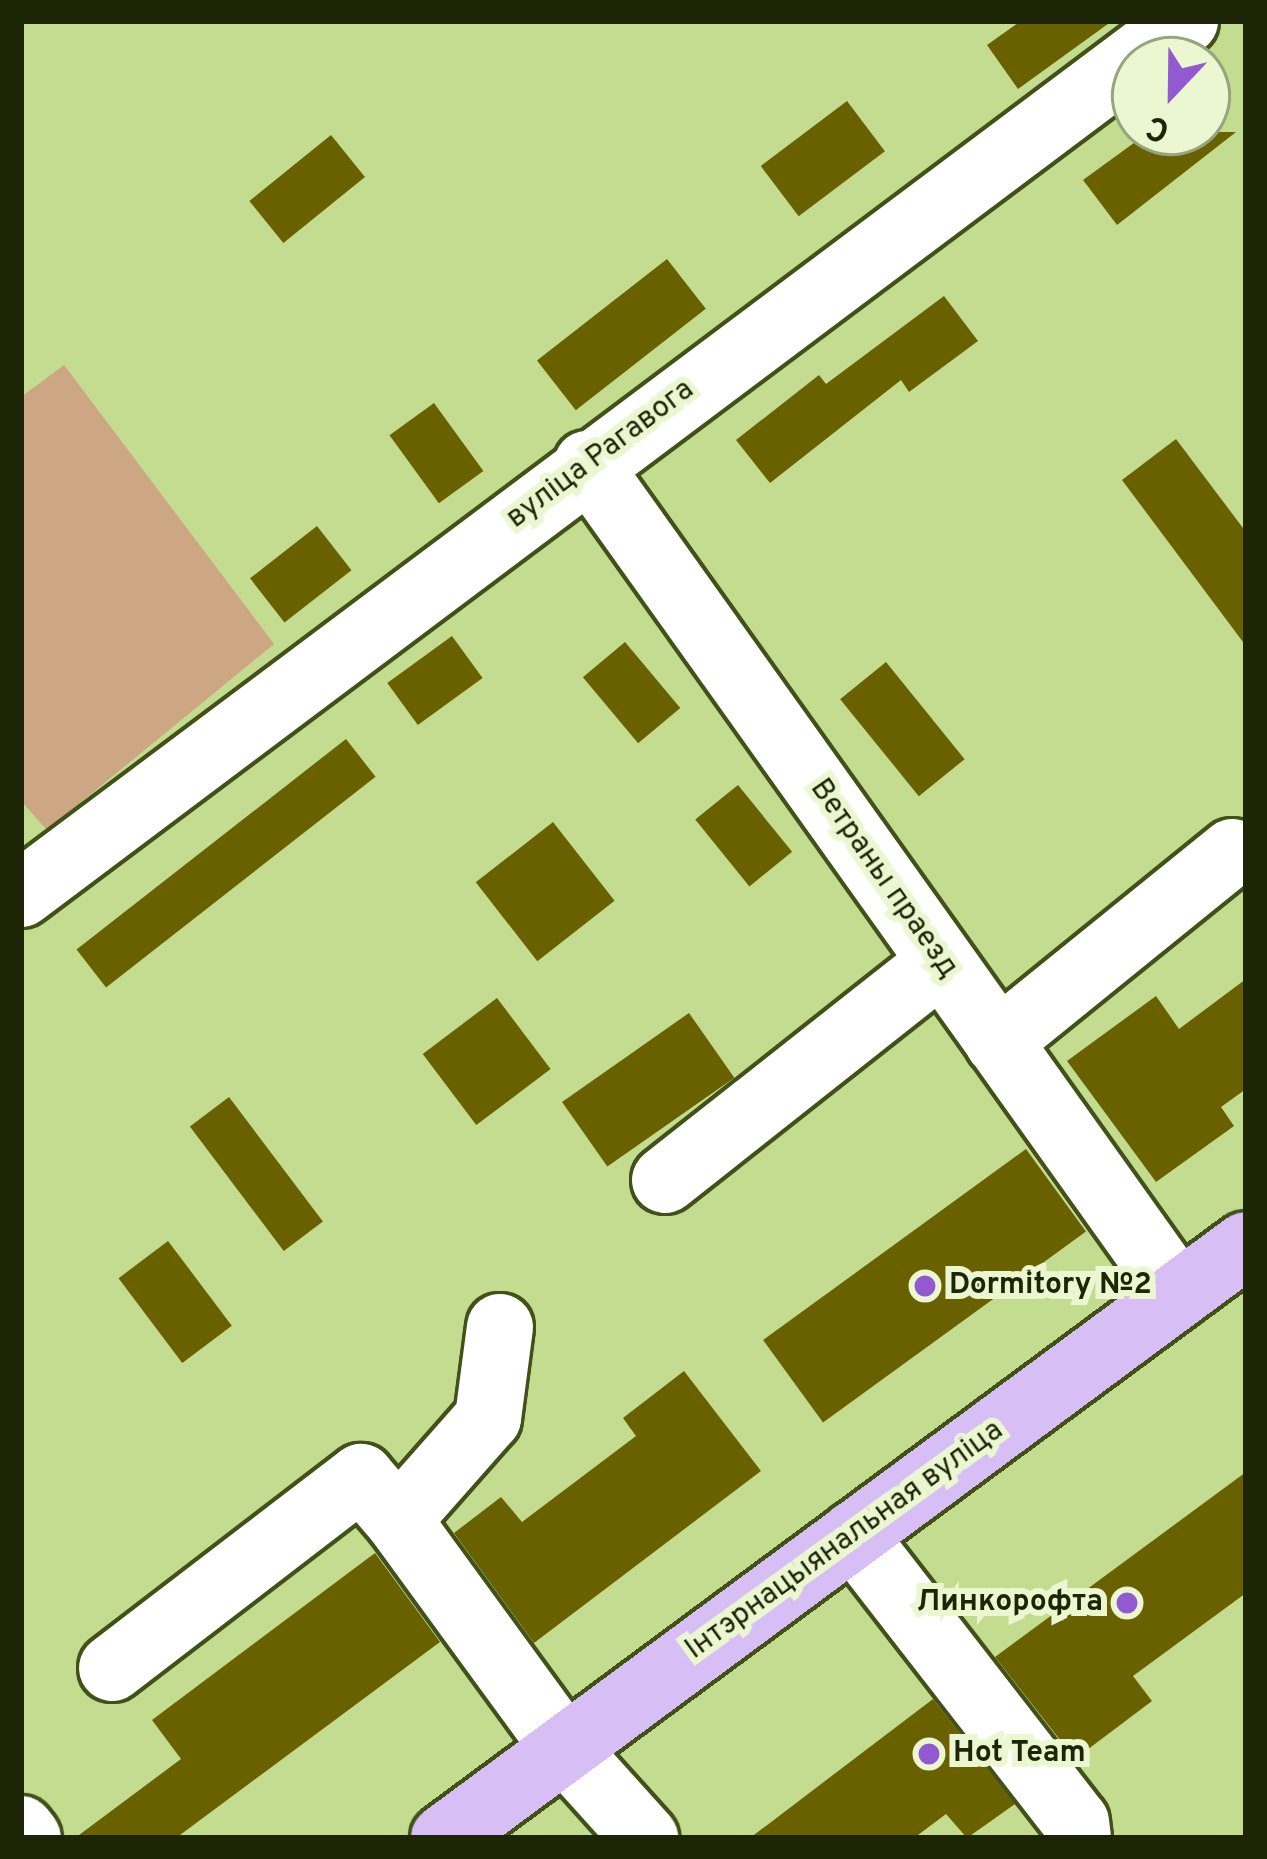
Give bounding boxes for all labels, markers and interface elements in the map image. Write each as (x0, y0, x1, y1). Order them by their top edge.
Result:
north arrow (1111, 36, 1231, 156)
text: С (1141, 103, 1176, 150)
street label: вуліца Рагавога (500, 373, 702, 537)
street label: Ветраны праезд (801, 773, 965, 985)
place label: Dormitory №2 (949, 1268, 1152, 1304)
marker: Dormitory №2 (912, 1273, 938, 1299)
street label: Інтэрнацыянальная вуліца (679, 1414, 1011, 1668)
place label: Линкорофта (917, 1585, 1103, 1621)
marker: Линкорофта (1114, 1590, 1140, 1616)
place label: Hot Team (953, 1736, 1086, 1772)
marker: Hot Team (916, 1741, 942, 1767)

